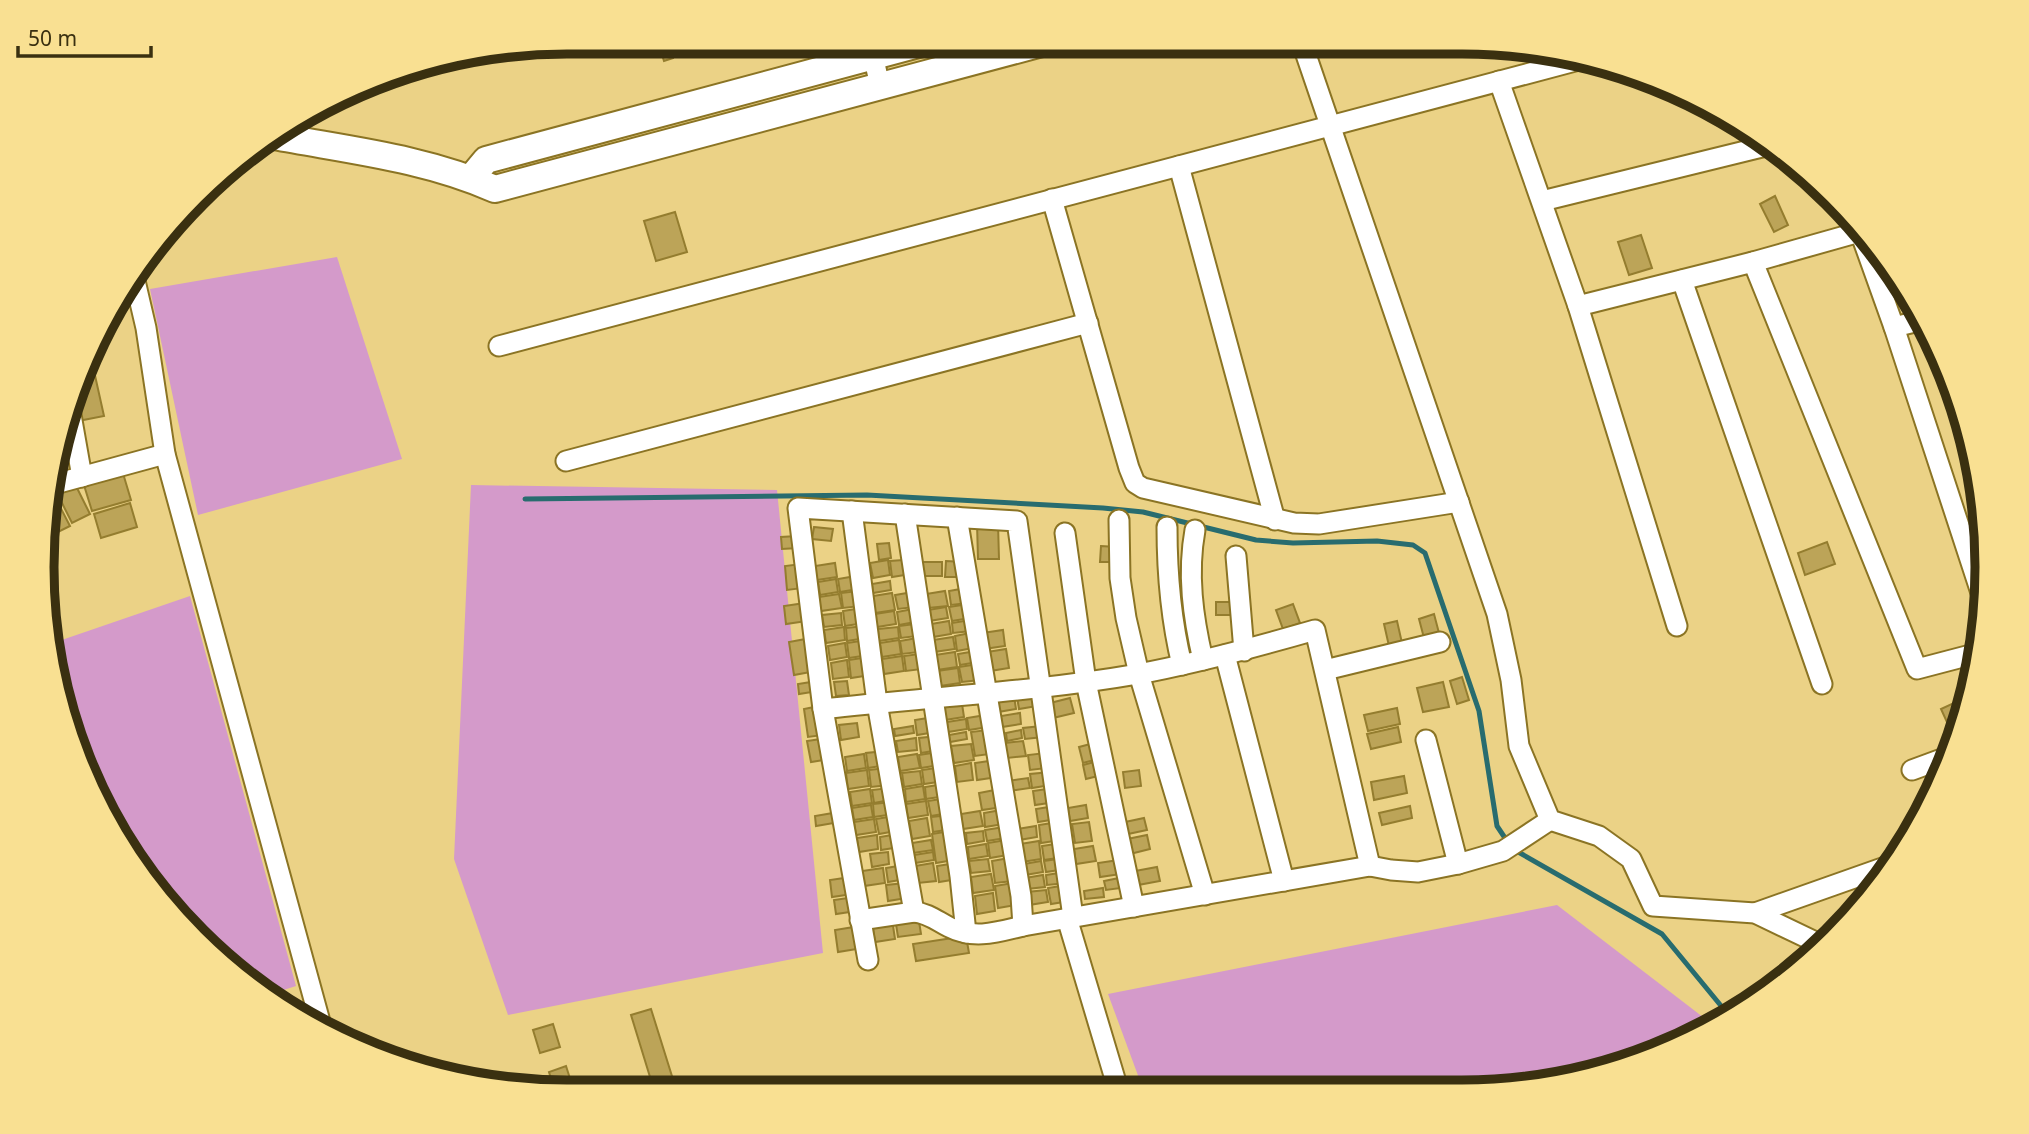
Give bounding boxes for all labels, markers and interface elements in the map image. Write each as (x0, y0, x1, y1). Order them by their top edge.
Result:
scale bar (18, 14, 150, 58)
text: 50 m (28, 24, 77, 52)

